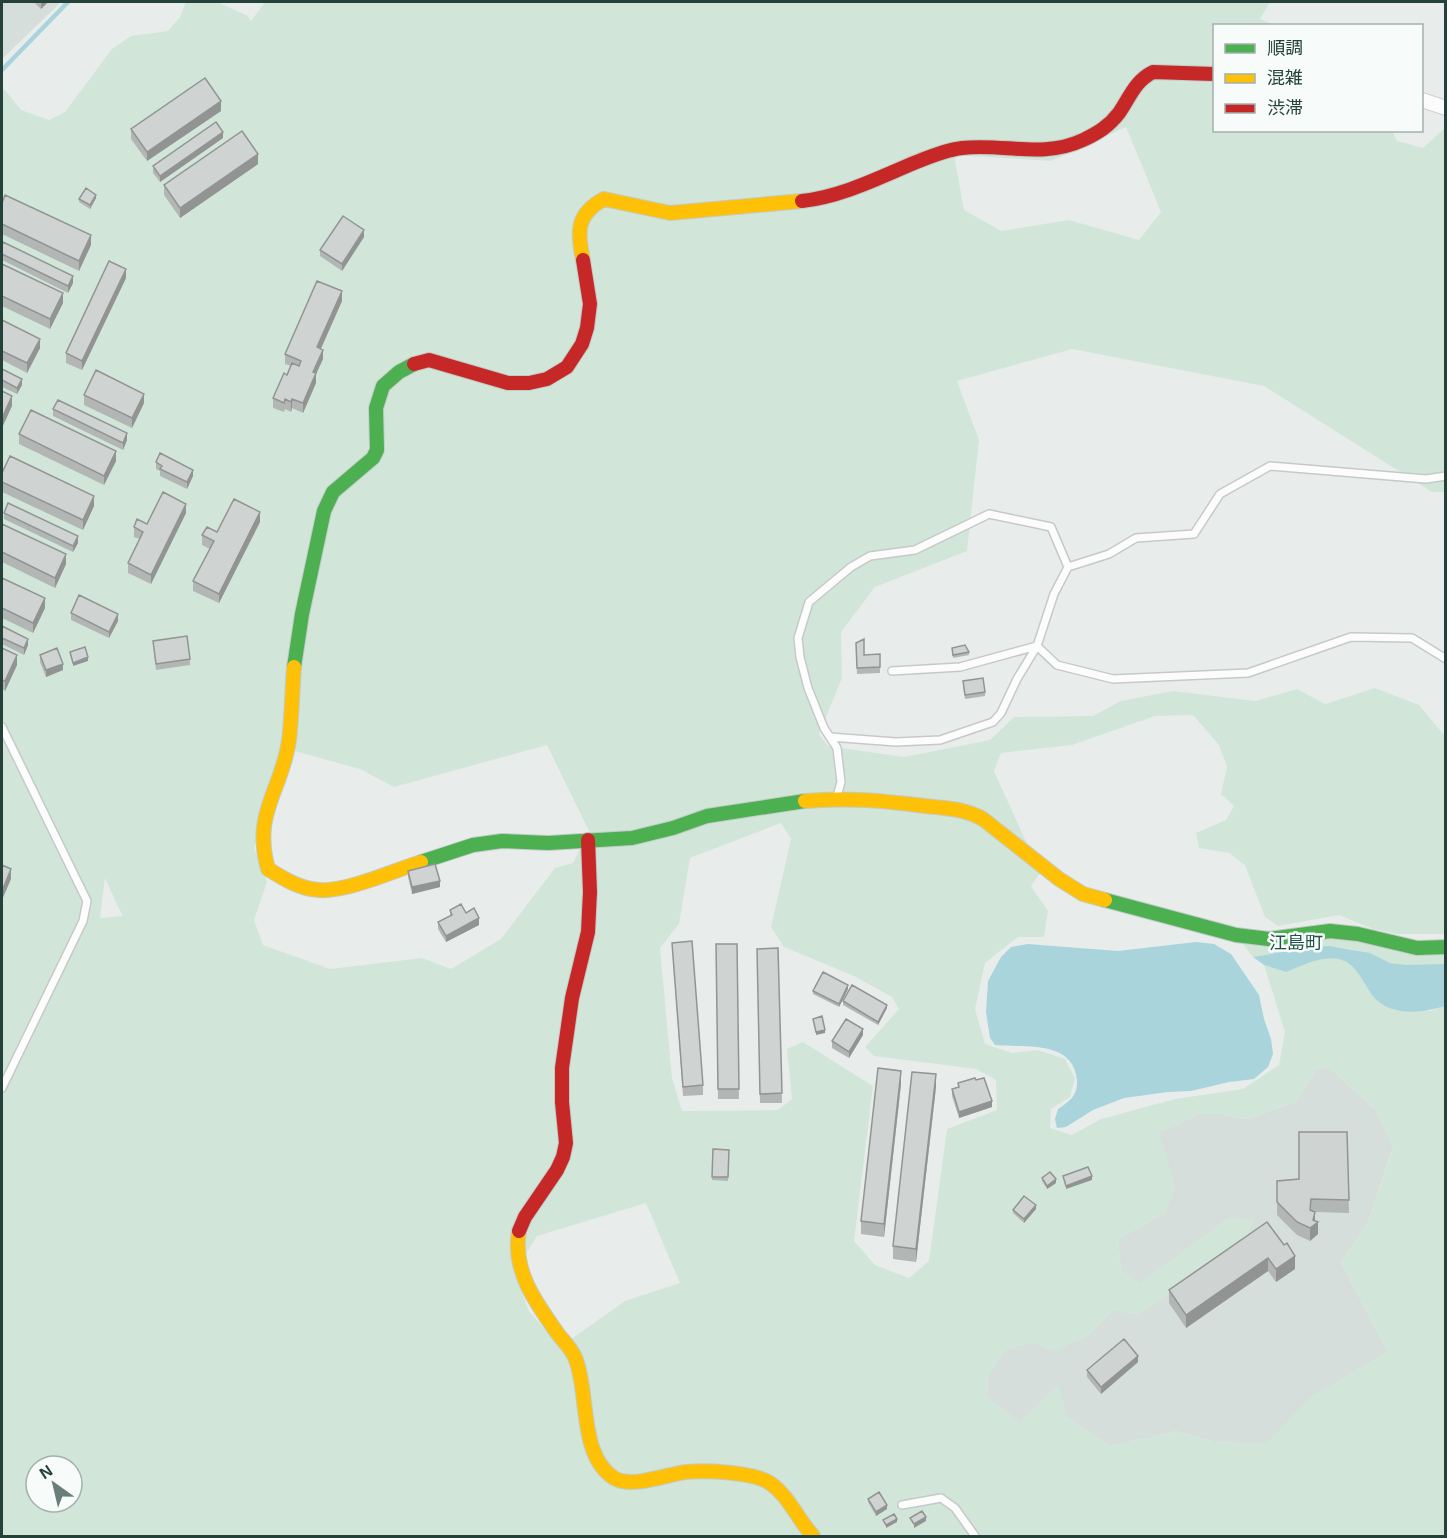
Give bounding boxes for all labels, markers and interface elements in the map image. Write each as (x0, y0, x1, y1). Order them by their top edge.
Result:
legend (1213, 24, 1423, 132)
text: 順調 (1267, 38, 1303, 58)
text: 混雑 (1267, 68, 1303, 88)
text: 渋滞 (1267, 98, 1303, 118)
district label: 江島町 (1269, 933, 1323, 953)
north arrow (24, 1454, 84, 1514)
text: N (36, 1462, 55, 1482)

